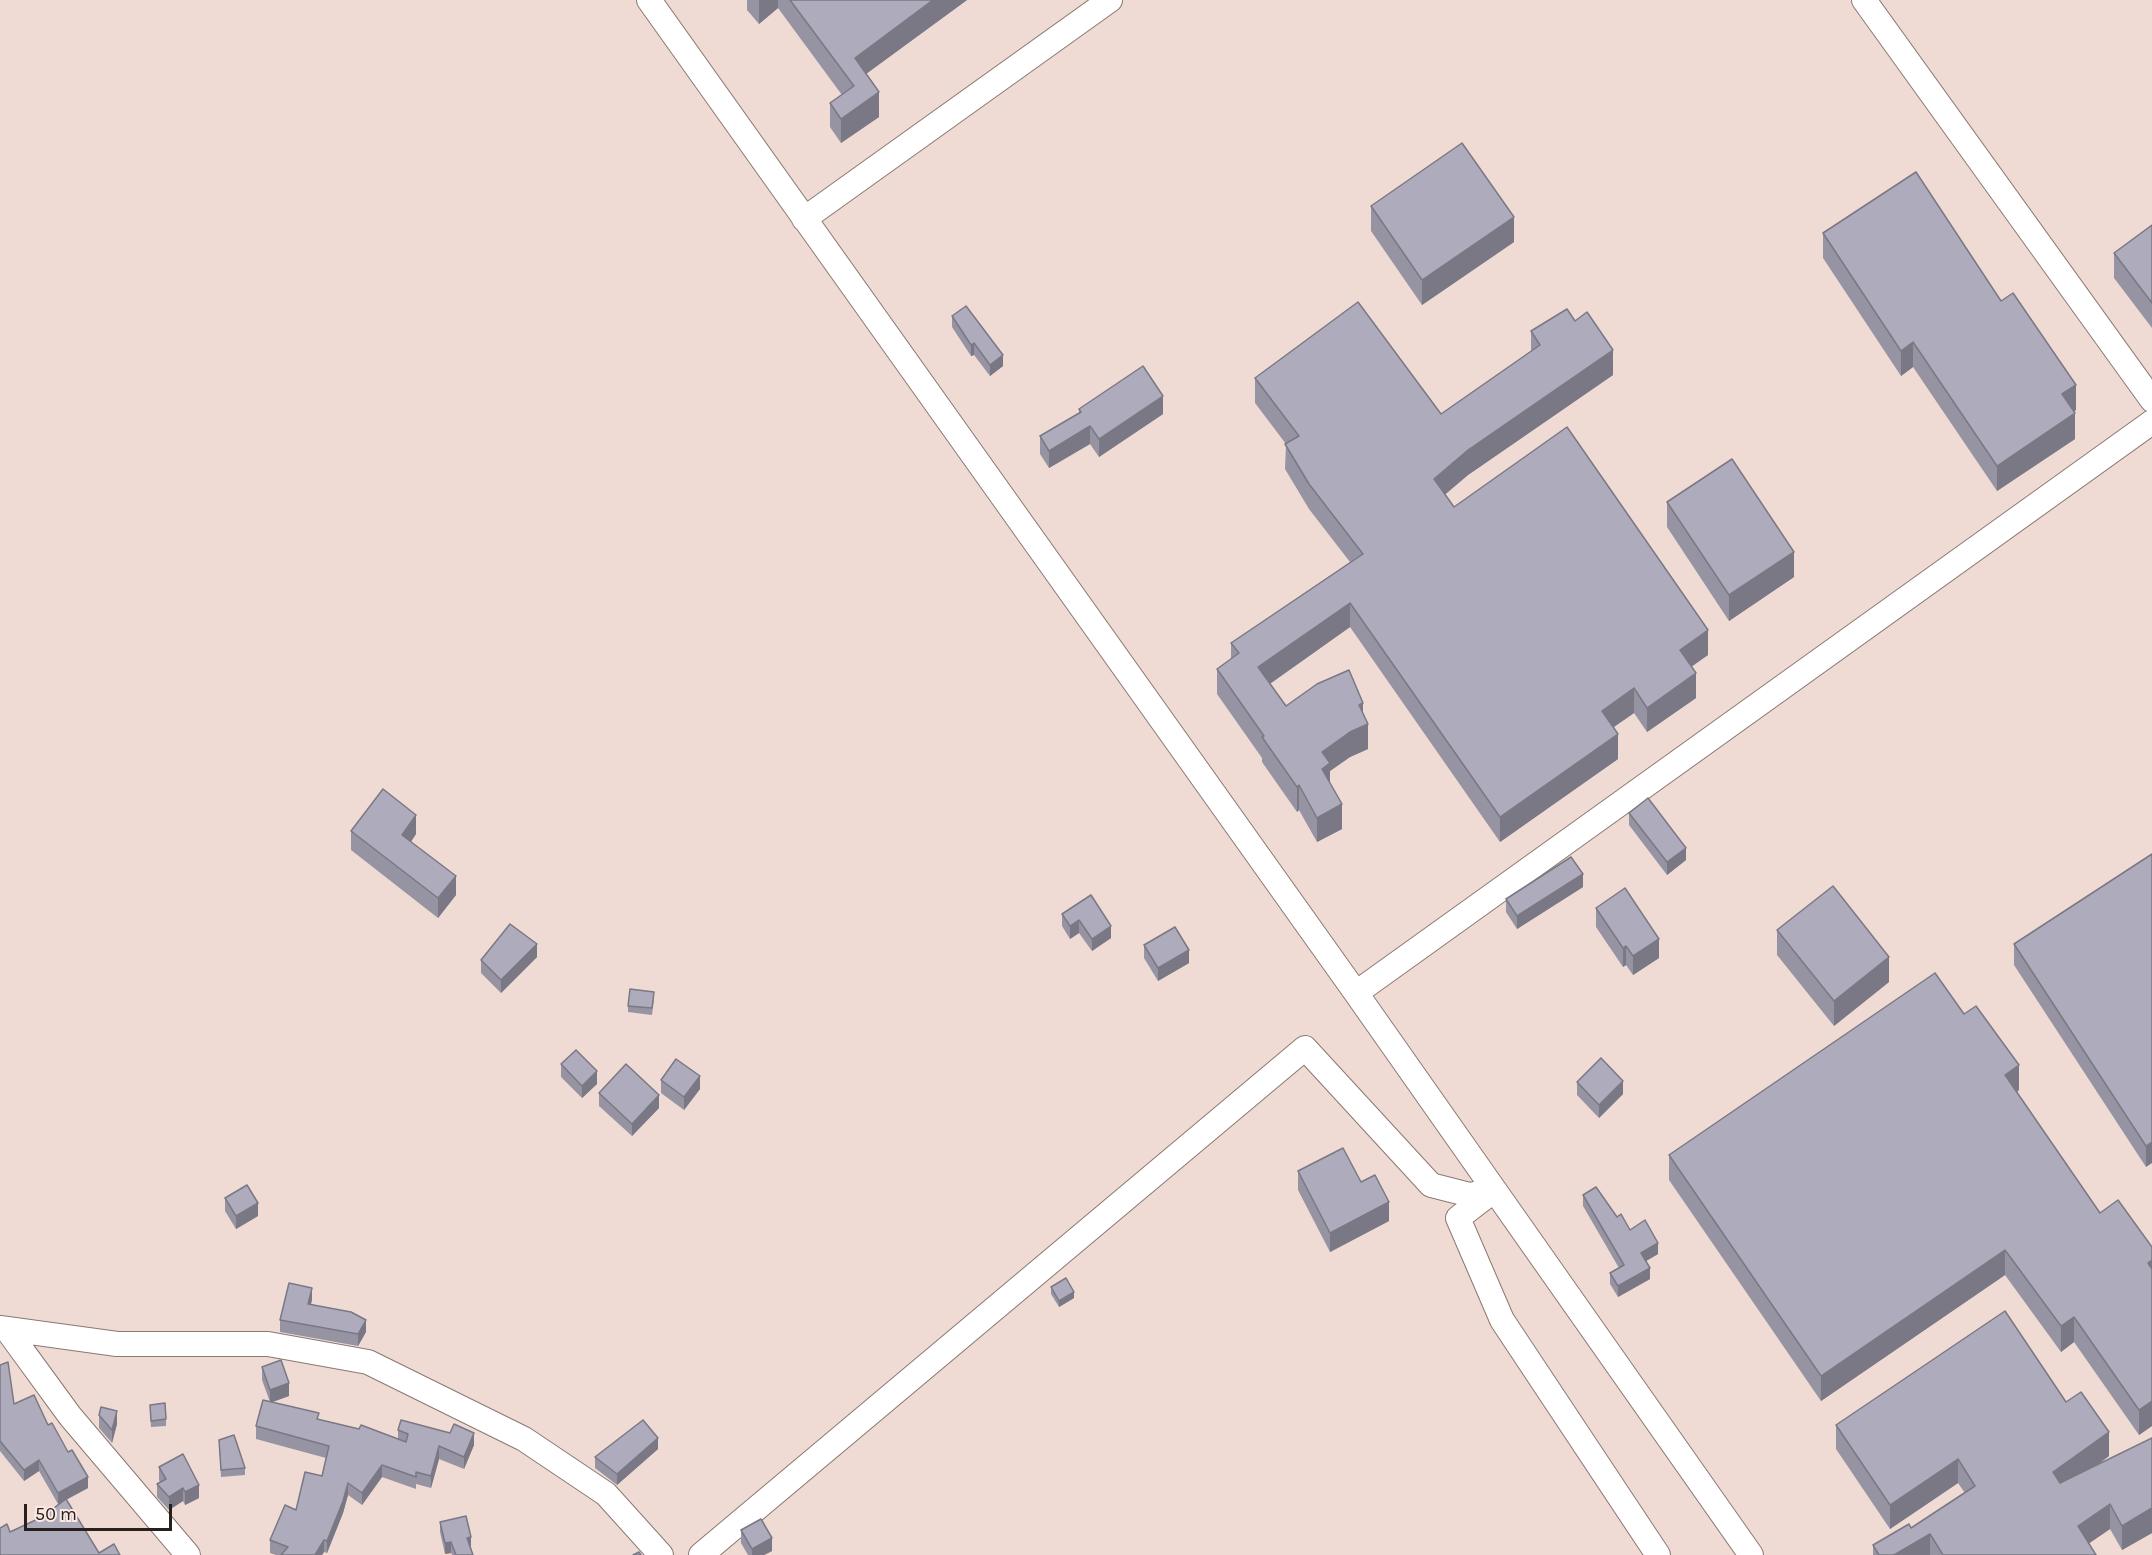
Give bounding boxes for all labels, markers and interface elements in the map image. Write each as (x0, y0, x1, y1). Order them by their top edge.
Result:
scale bar (27, 1492, 176, 1530)
text: 50 m (35, 1503, 77, 1525)

